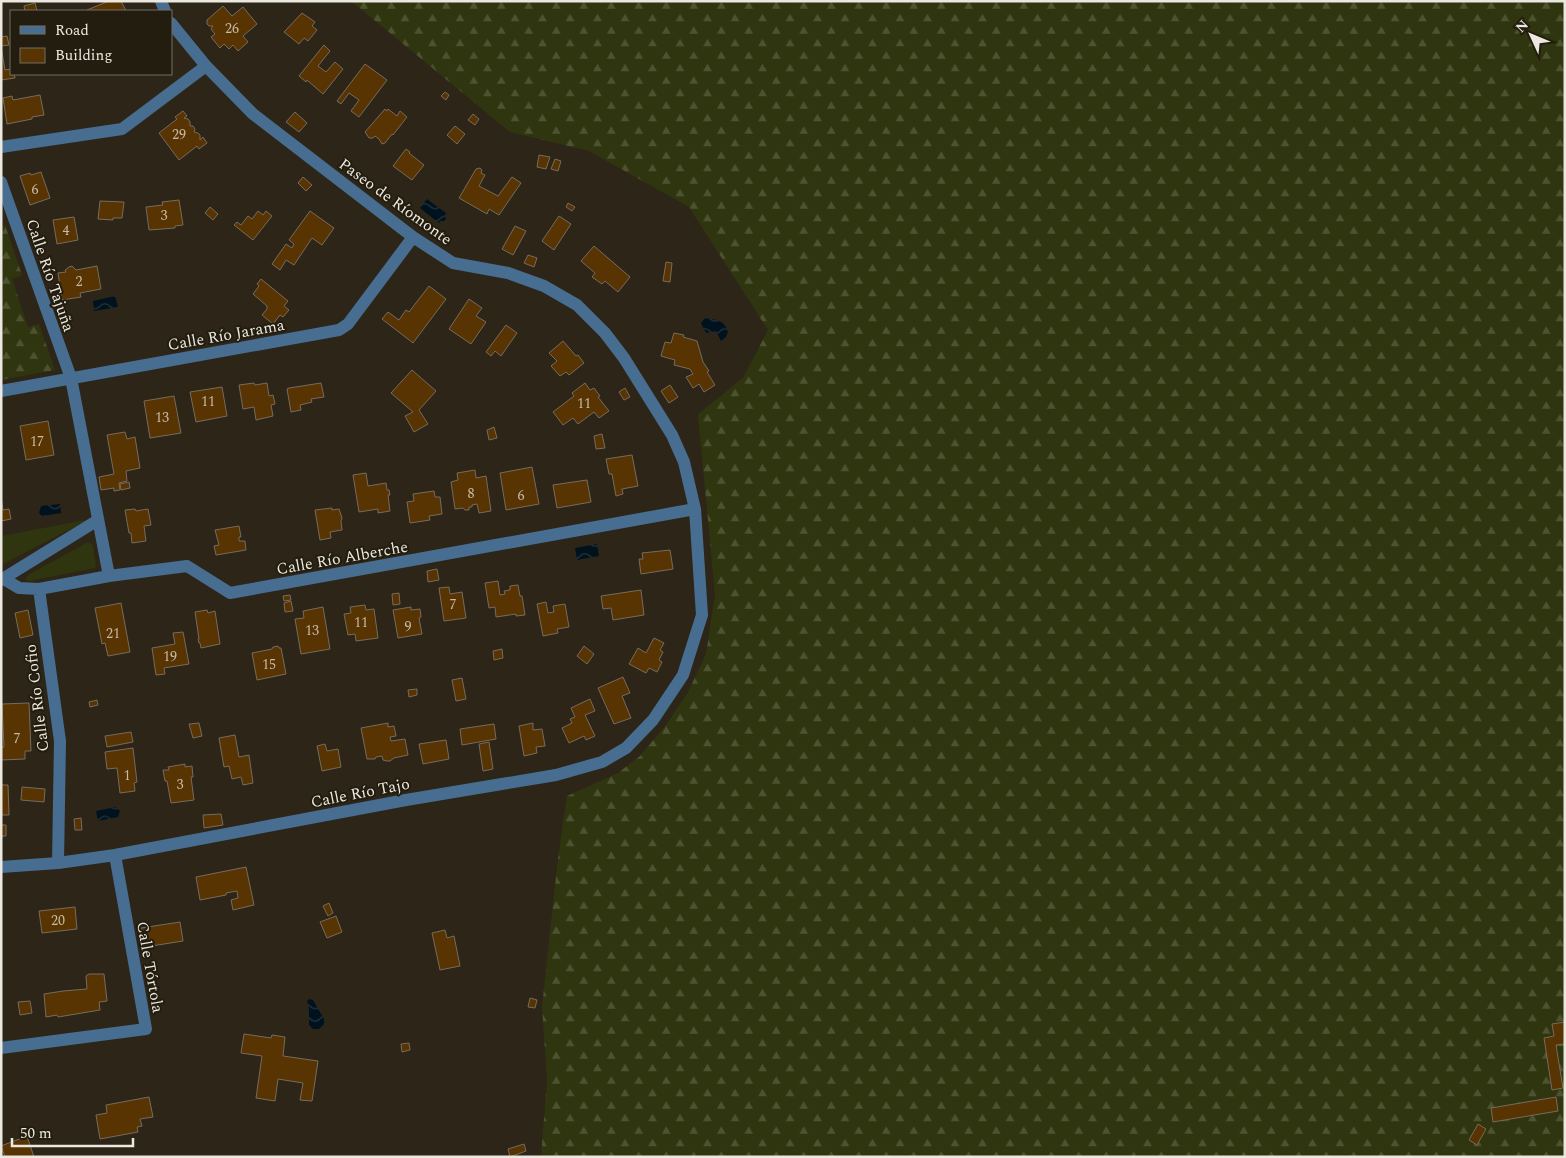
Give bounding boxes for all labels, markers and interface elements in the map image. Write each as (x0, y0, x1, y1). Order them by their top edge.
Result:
legend (10, 10, 172, 75)
north arrow (1506, 10, 1556, 60)
text: N (1510, 15, 1534, 38)
house number: 26 (225, 18, 239, 39)
text: Road (55, 19, 89, 42)
text: Building (55, 44, 112, 67)
house number: 29 (172, 124, 186, 145)
street label: Paseo de Ríomonte (334, 152, 457, 251)
house number: 6 (32, 179, 39, 200)
house number: 3 (161, 205, 168, 226)
street label: Calle Río Tajuña (20, 216, 81, 335)
house number: 4 (63, 220, 70, 241)
house number: 2 (76, 271, 83, 292)
street label: Calle Río Jarama (166, 313, 287, 357)
house number: 11 (201, 391, 215, 412)
house number: 11 (577, 393, 591, 414)
house number: 13 (155, 407, 169, 428)
house number: 17 (30, 431, 44, 452)
house number: 8 (468, 483, 475, 504)
house number: 6 (518, 485, 525, 506)
street label: Calle Río Alberche (275, 535, 410, 581)
house number: 7 (450, 594, 457, 615)
house number: 11 (354, 612, 368, 633)
house number: 9 (405, 616, 412, 637)
house number: 13 (305, 620, 319, 641)
house number: 21 (106, 623, 120, 644)
street label: Calle Río Cofio (18, 643, 55, 753)
house number: 19 (163, 646, 177, 667)
house number: 15 (262, 654, 276, 675)
house number: 7 (14, 728, 21, 749)
house number: 1 (124, 765, 131, 786)
street label: Calle Río Tajo (309, 772, 412, 814)
house number: 3 (177, 774, 184, 795)
house number: 20 (51, 910, 65, 931)
street label: Calle Tórtola (130, 920, 170, 1015)
scale bar (12, 1116, 134, 1148)
text: 50 m (20, 1122, 52, 1145)

